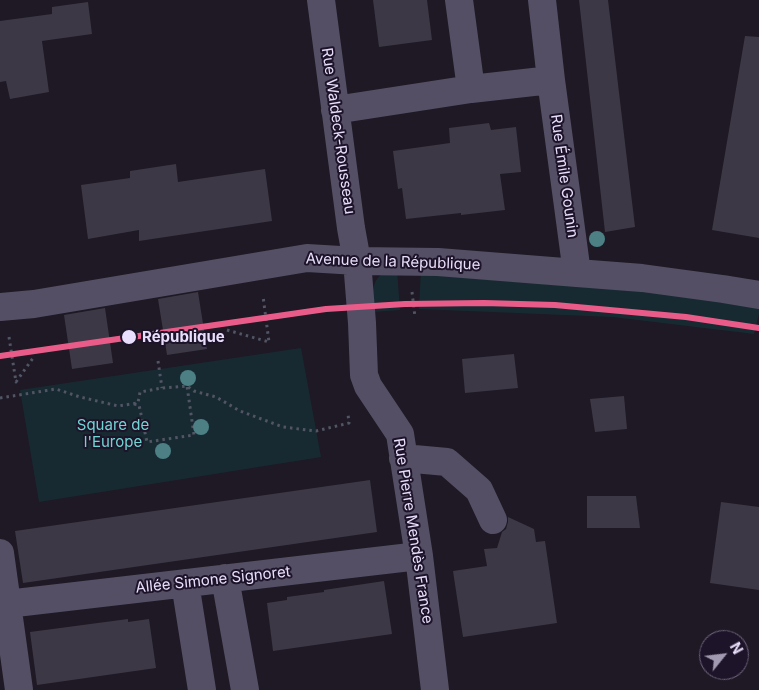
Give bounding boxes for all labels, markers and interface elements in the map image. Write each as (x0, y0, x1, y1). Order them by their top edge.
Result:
street label: Rue Waldeck-Rousseau (317, 47, 359, 215)
street label: Rue Émile Gounin (546, 113, 582, 239)
street label: Avenue de la République (305, 250, 481, 274)
marker: République (120, 328, 138, 346)
place label: République (142, 328, 225, 346)
park label: Square de l'Europe (77, 416, 149, 451)
street label: Rue Pierre Mendès France (389, 437, 437, 625)
street label: Allée Simone Signoret (135, 563, 291, 597)
north arrow (699, 630, 749, 680)
text: N (727, 639, 747, 657)

